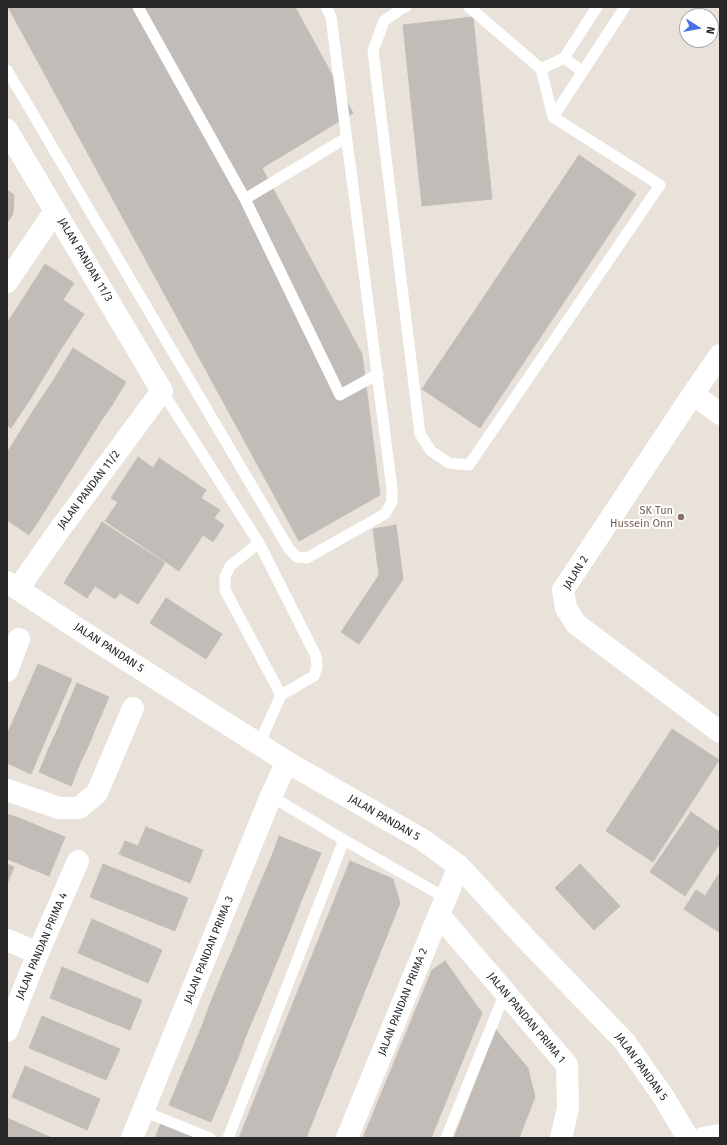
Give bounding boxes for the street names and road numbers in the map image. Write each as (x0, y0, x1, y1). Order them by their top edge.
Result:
street label: JALAN PANDAN 11/3 (55, 216, 115, 304)
street label: JALAN PANDAN 11/2 (55, 448, 123, 532)
street label: JALAN 2 (561, 554, 591, 592)
street label: JALAN PANDAN 5 (72, 621, 146, 675)
street label: JALAN PANDAN 5 (346, 792, 422, 844)
street label: JALAN PANDAN PRIMA 4 (13, 890, 71, 1002)
street label: JALAN PANDAN PRIMA 3 (181, 894, 237, 1006)
street label: JALAN PANDAN PRIMA 2 (375, 946, 431, 1058)
street label: JALAN PANDAN PRIMA 1 (484, 970, 568, 1066)
street label: JALAN PANDAN 5 (612, 1031, 670, 1103)

